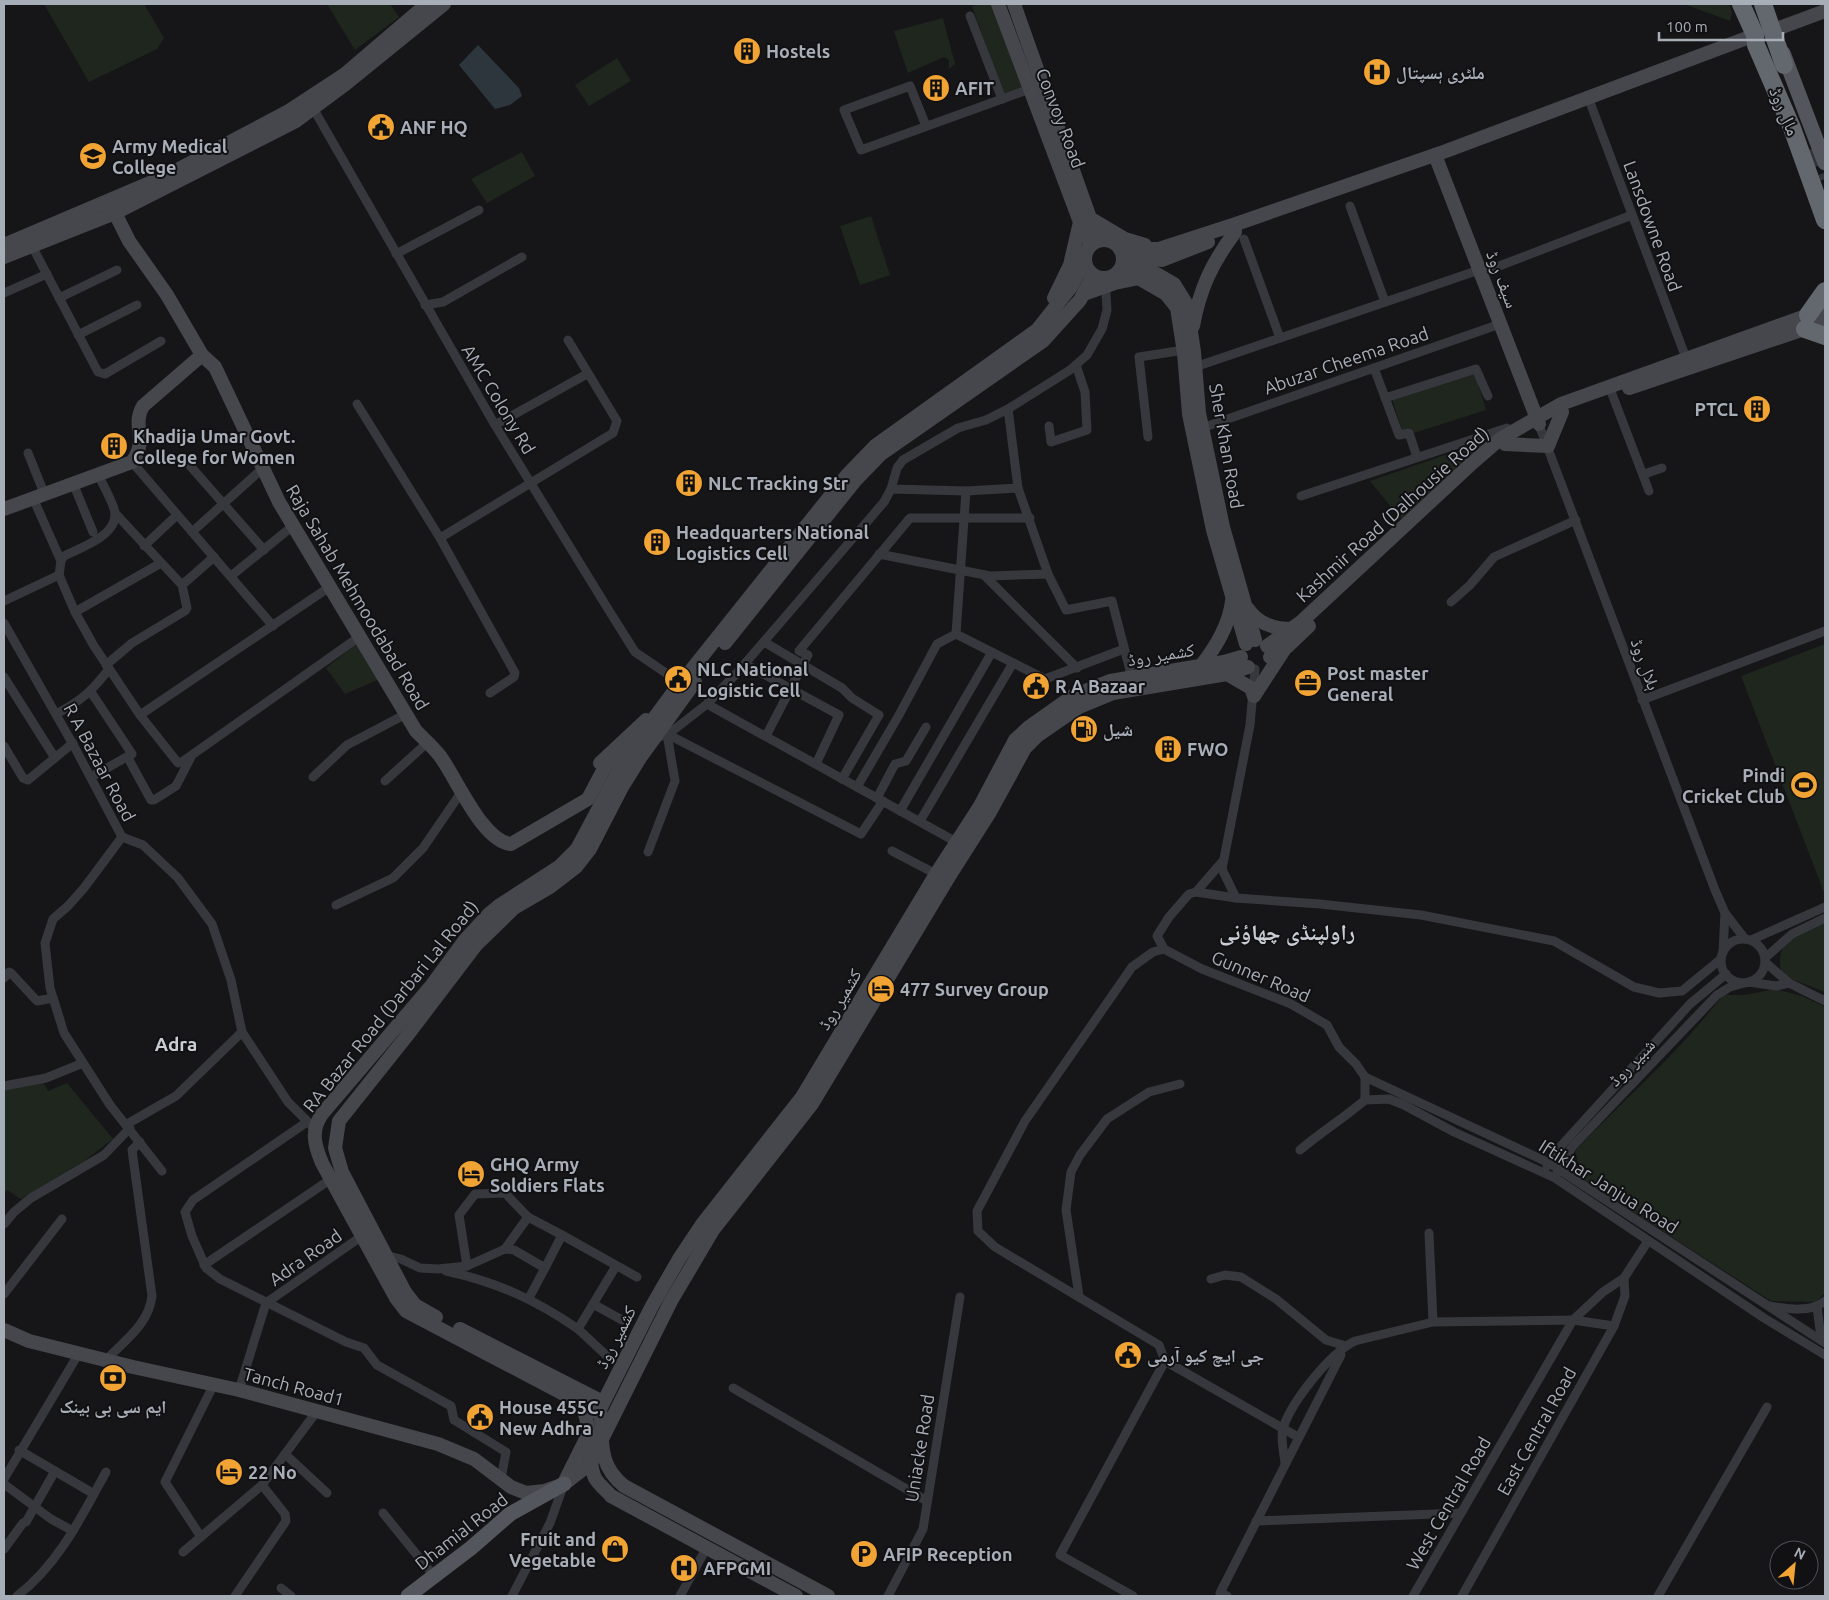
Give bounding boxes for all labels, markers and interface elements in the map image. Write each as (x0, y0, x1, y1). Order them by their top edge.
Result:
scale bar (1659, 10, 1783, 42)
text: 100 m (1666, 18, 1708, 35)
building icon: Hostels (732, 36, 762, 66)
place label: Hostels (766, 41, 830, 61)
hospital icon: ملٹری ہسپتال (1362, 57, 1392, 87)
place label: ملٹری ہسپتال (1396, 62, 1485, 84)
street label: Convoy Road (1033, 65, 1089, 171)
building icon: AFIT (921, 73, 951, 103)
place label: AFIT (955, 78, 994, 98)
street label: مال روڈ (1764, 84, 1804, 139)
public building icon: ANF HQ (366, 112, 396, 142)
place label: ANF HQ (400, 117, 468, 137)
place label: Army Medical College (112, 136, 228, 177)
school or university icon: Army Medical College (78, 141, 108, 171)
street label: Lansdowne Road (1620, 158, 1686, 294)
street label: سیف روڈ (1482, 247, 1523, 311)
street label: Abuzar Cheema Road (1261, 322, 1431, 398)
street label: AMC Colony Rd (459, 341, 539, 457)
street label: Sher Khan Road (1206, 382, 1248, 510)
building icon: PTCL (1742, 394, 1772, 424)
place label: PTCL (1695, 399, 1738, 419)
street label: Kashmir Road (Dalhousie Road) (1292, 422, 1493, 606)
place label: Khadija Umar Govt. College for Women (133, 426, 295, 467)
building icon: Khadija Umar Govt. College for Women (99, 431, 129, 461)
building icon: NLC Tracking Str (674, 468, 704, 498)
place label: NLC Tracking Str (708, 473, 849, 493)
street label: Raja Sahab Mehmoodabad Road (283, 481, 433, 713)
place label: Headquarters National Logistics Cell (676, 522, 870, 563)
building icon: Headquarters National Logistics Cell (642, 527, 672, 557)
street label: ہلال روڈ (1626, 635, 1665, 693)
street label: کشمیر روڈ (1126, 639, 1197, 670)
place label: NLC National Logistic Cell (697, 659, 809, 700)
place label: Post master General (1327, 663, 1429, 704)
public building icon: NLC National Logistic Cell (663, 664, 693, 694)
office icon: Post master General (1293, 668, 1323, 698)
public building icon: R A Bazaar (1021, 671, 1051, 701)
place label: R A Bazaar (1055, 676, 1146, 696)
street label: R A Bazaar Road (60, 699, 140, 825)
fuel station icon: شیل (1069, 714, 1099, 744)
place label: شیل (1103, 719, 1133, 741)
building icon: FWO (1153, 734, 1183, 764)
place label: FWO (1187, 739, 1228, 759)
place label: Pindi Cricket Club (1682, 765, 1785, 806)
sports icon: Pindi Cricket Club (1789, 770, 1819, 800)
street label: RA Bazar Road (Darbari Lal Road) (298, 896, 482, 1116)
district label: راولپنڈی چھاؤنی (1219, 919, 1355, 946)
street label: Gunner Road (1209, 946, 1313, 1006)
street label: کشمیر روڈ (813, 964, 866, 1034)
hotel icon: 477 Survey Group (866, 974, 896, 1004)
place label: 477 Survey Group (900, 979, 1049, 999)
district label: Adra (155, 1033, 197, 1055)
street label: شبیر روڈ (1604, 1034, 1659, 1091)
street label: Iftikhar Janjua Road (1536, 1135, 1682, 1237)
place label: GHQ Army Soldiers Flats (490, 1154, 605, 1195)
hotel icon: GHQ Army Soldiers Flats (456, 1159, 486, 1189)
street label: Adra Road (265, 1225, 345, 1289)
street label: کشمیر روڈ (591, 1302, 641, 1372)
public building icon: جی ایچ کیو آرمی (1113, 1340, 1143, 1370)
place label: جی ایچ کیو آرمی (1147, 1345, 1265, 1368)
bank icon: ایم سی بی بینک (98, 1363, 128, 1393)
street label: Tanch Road1 (242, 1363, 346, 1409)
street label: East Central Road (1493, 1364, 1579, 1498)
street label: Uniacke Road (901, 1393, 937, 1503)
place label: ایم سی بی بینک (60, 1396, 166, 1419)
place label: House 455C, New Adhra (499, 1397, 603, 1438)
public building icon: House 455C, New Adhra (465, 1402, 495, 1432)
street label: West Central Road (1402, 1433, 1494, 1573)
hotel icon: 22 No (214, 1457, 244, 1487)
place label: 22 No (248, 1462, 297, 1482)
street label: Dhamial Road (411, 1489, 511, 1573)
place label: Fruit and Vegetable (509, 1529, 596, 1570)
shop icon: Fruit and Vegetable (600, 1534, 630, 1564)
parking icon: AFIP Reception (849, 1539, 879, 1569)
north arrow (1769, 1540, 1819, 1590)
place label: AFIP Reception (883, 1544, 1012, 1564)
text: N (1792, 1544, 1808, 1563)
hospital icon: AFPGMI (669, 1553, 699, 1583)
place label: AFPGMI (703, 1558, 771, 1578)

